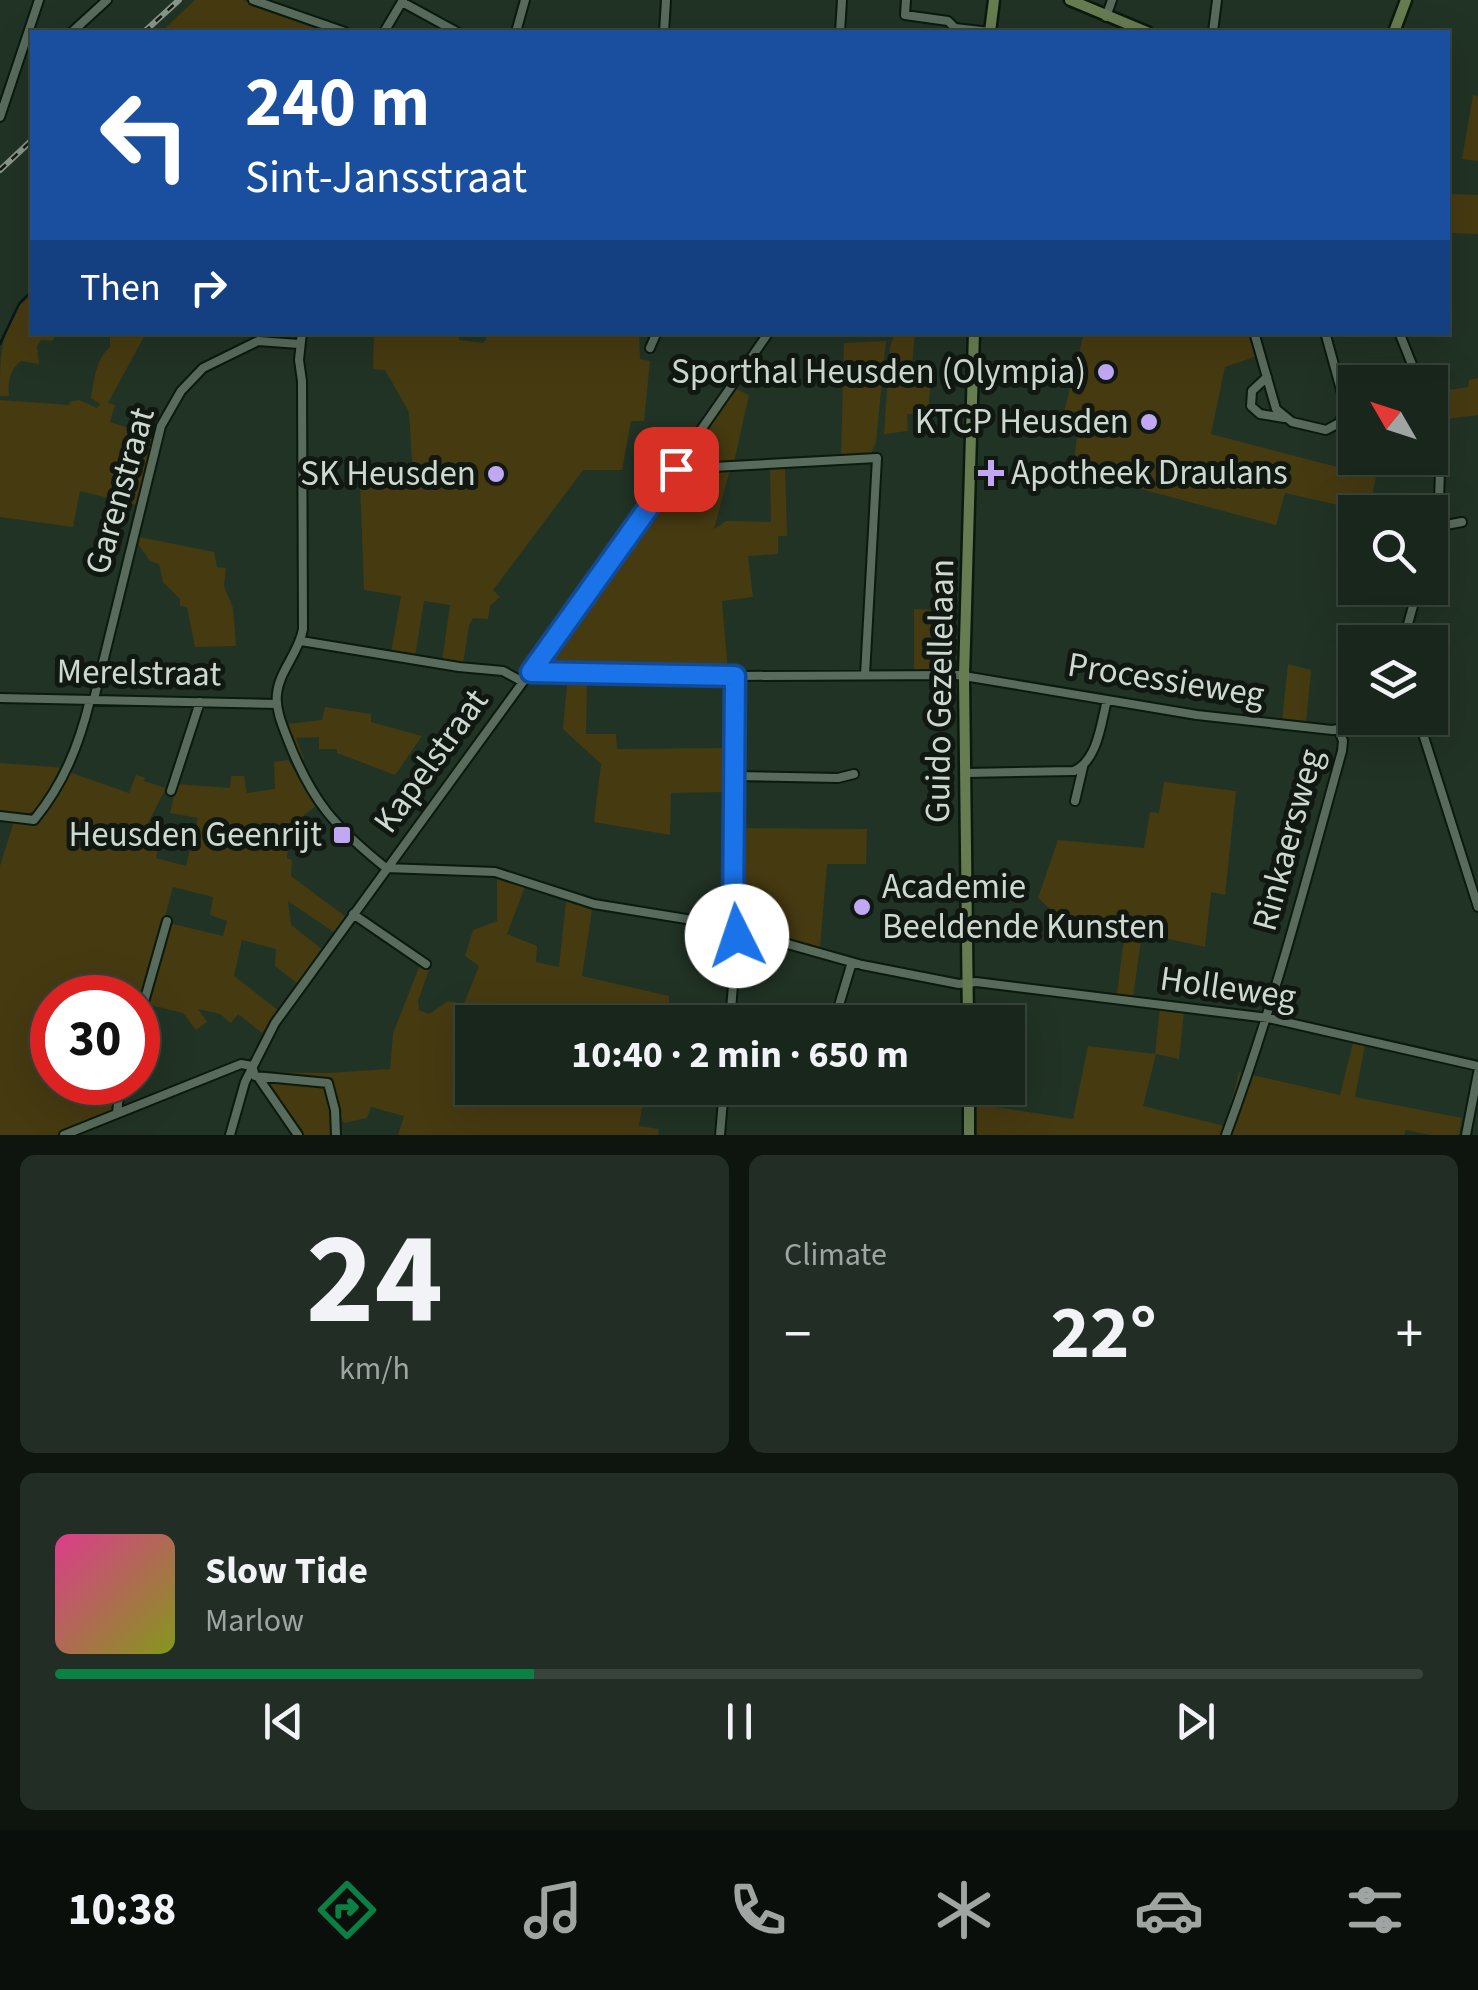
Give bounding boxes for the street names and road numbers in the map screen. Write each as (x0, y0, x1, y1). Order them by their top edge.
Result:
street label: Garenstraat (72, 402, 168, 580)
street label: Guido Gezellelaan (913, 559, 967, 823)
street label: Processieweg (1064, 640, 1268, 720)
street label: Merelstraat (56, 647, 222, 699)
street label: Kapelstraat (362, 678, 501, 843)
street label: Rinkaersweg (1240, 743, 1336, 936)
street label: Holleweg (1157, 954, 1300, 1022)

